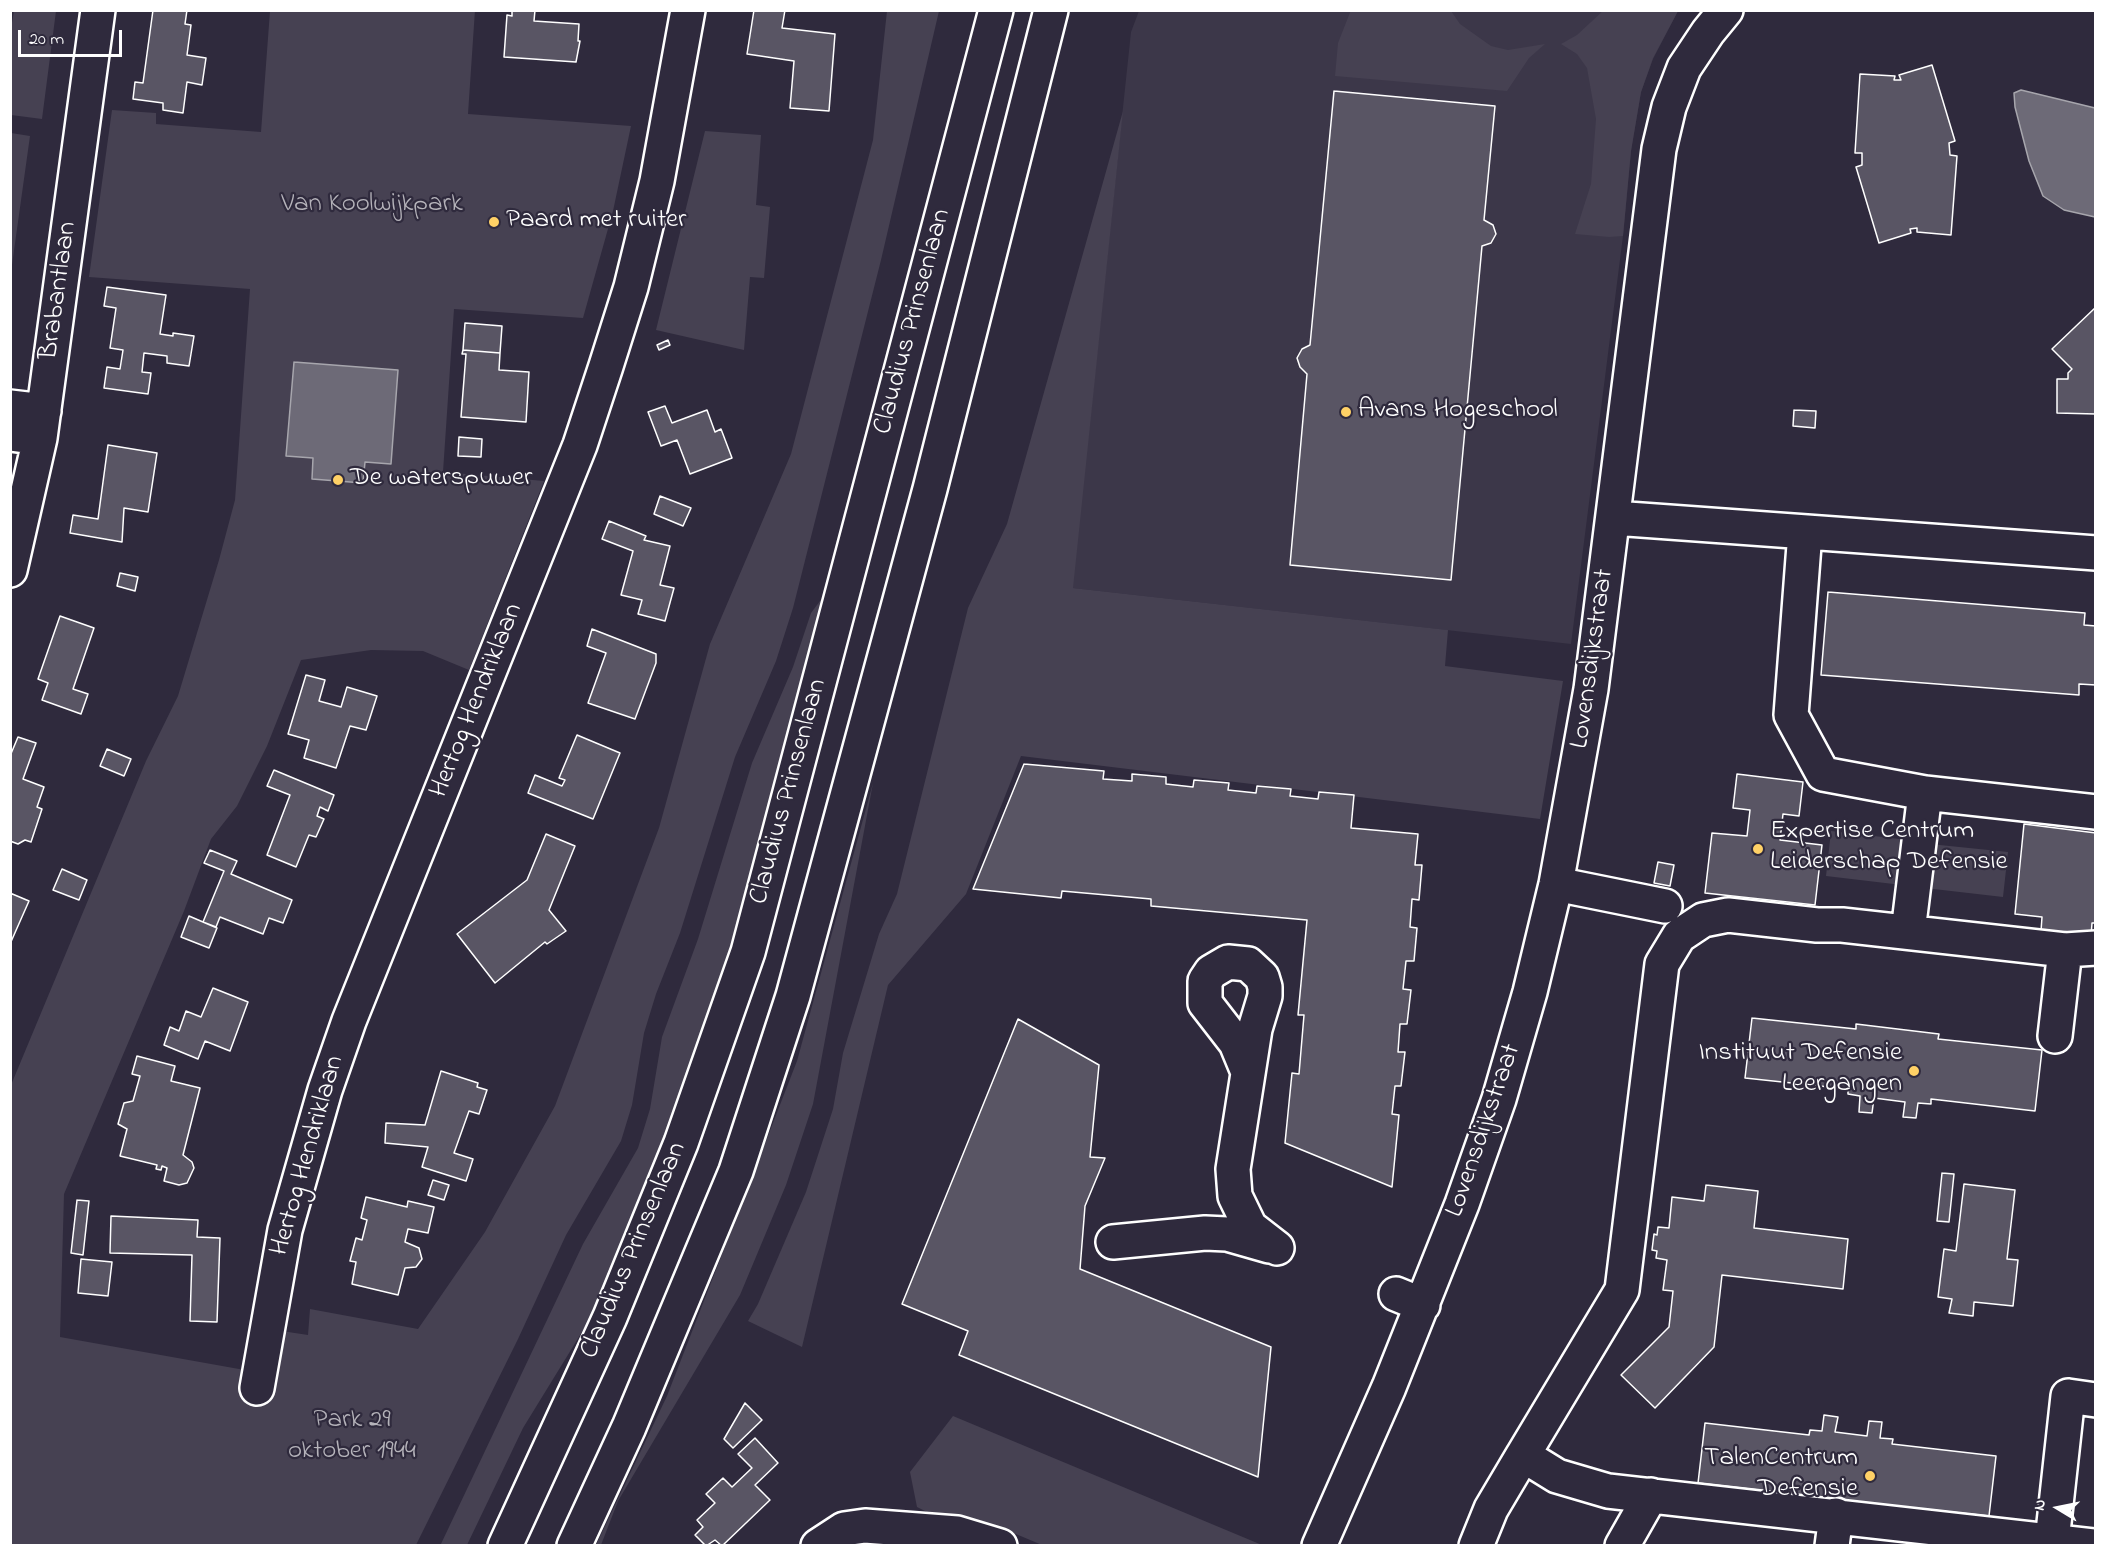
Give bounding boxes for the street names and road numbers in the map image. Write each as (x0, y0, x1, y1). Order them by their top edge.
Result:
street label: Claudius Prinsenlaan (868, 206, 960, 438)
street label: Brabantlaan (34, 220, 86, 362)
street label: Lovensdijkstraat (1565, 567, 1623, 751)
street label: Hertog Hendriklaan (424, 599, 532, 803)
street label: Claudius Prinsenlaan (744, 676, 836, 908)
street label: Lovensdijkstraat (1440, 1040, 1530, 1222)
street label: Hertog Hendriklaan (265, 1052, 353, 1260)
street label: Claudius Prinsenlaan (575, 1138, 695, 1364)

